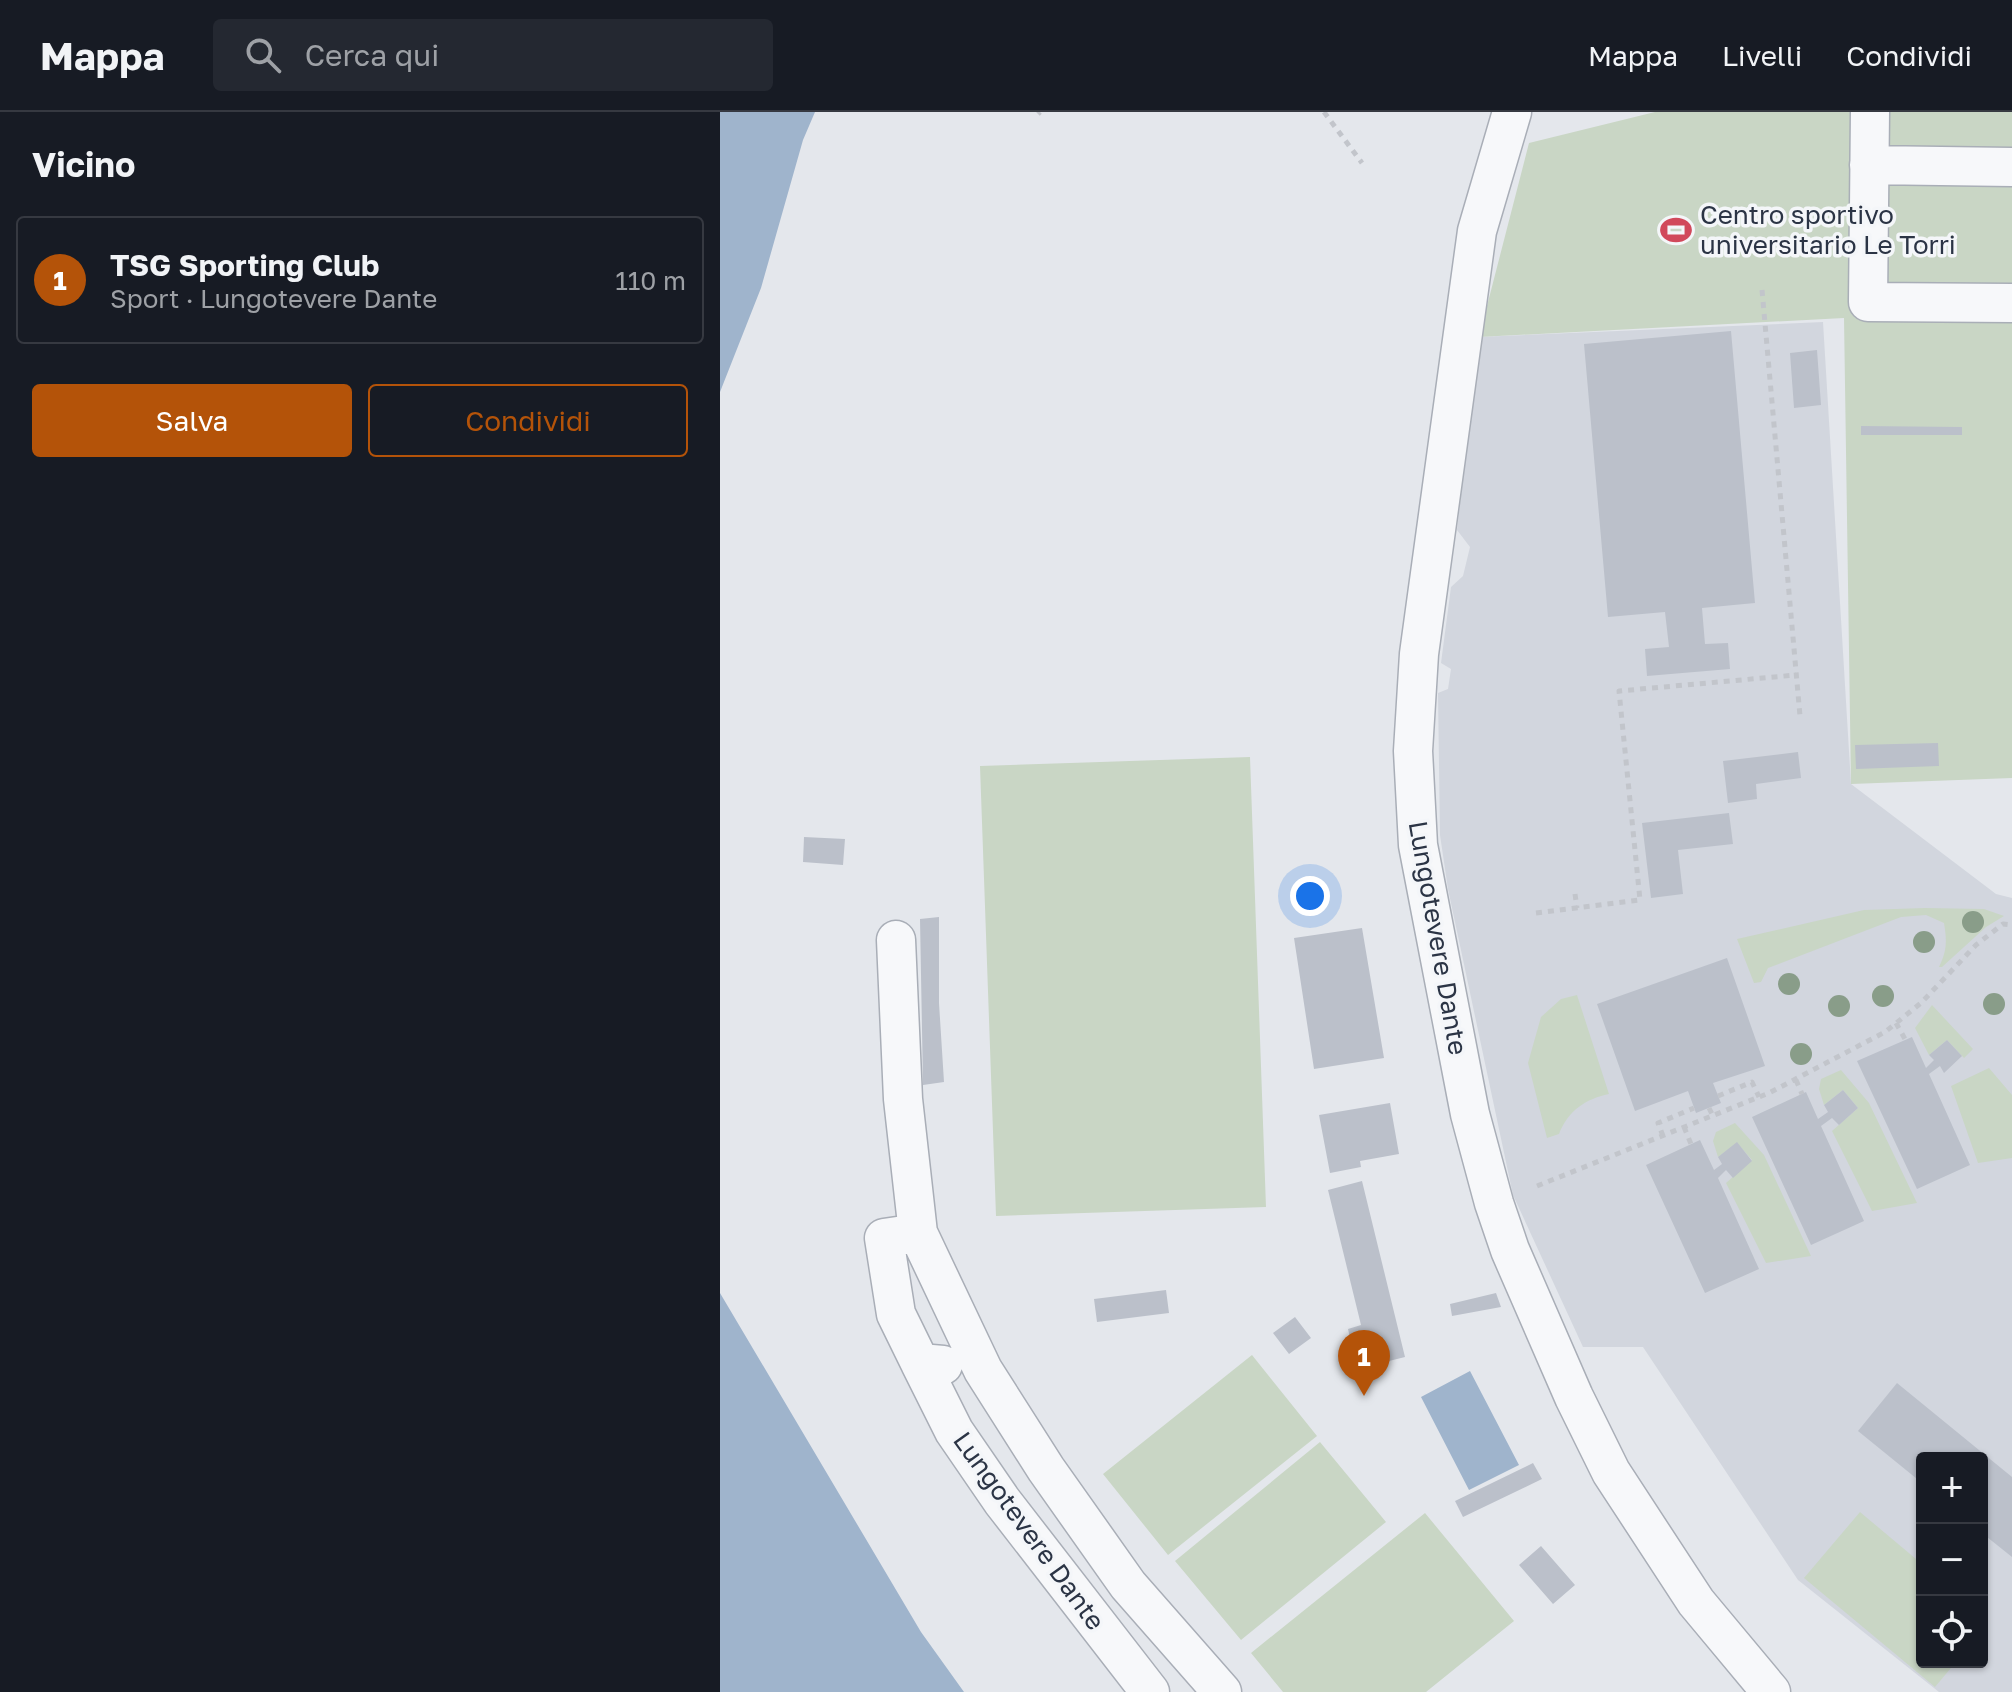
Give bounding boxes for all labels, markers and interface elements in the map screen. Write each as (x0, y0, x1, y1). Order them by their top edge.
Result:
search box (213, 19, 773, 91)
text: Mappa (40, 33, 165, 78)
icon: search (241, 33, 285, 77)
text: Cerca qui (305, 37, 439, 73)
text: Mappa (1588, 39, 1678, 72)
text: Livelli (1722, 39, 1802, 72)
text: Condividi (1846, 39, 1972, 72)
text: Vicino (32, 144, 135, 184)
place label: Centro sportivo universitario Le Torri (1700, 199, 1956, 260)
sports icon: Centro sportivo universitario Le Torri (1659, 213, 1693, 247)
text: TSG Sporting Club (110, 247, 379, 283)
text: 1 (53, 265, 67, 296)
text: 110 m (615, 265, 686, 296)
text: Sport · Lungotevere Dante (110, 283, 437, 314)
button: Salva (32, 384, 352, 457)
button: Condividi (368, 384, 688, 457)
street label: Lungotevere Dante (1403, 818, 1474, 1057)
your location (1290, 876, 1330, 916)
pin: 1 (1338, 1330, 1390, 1396)
street label: Lungotevere Dante (947, 1426, 1112, 1636)
map controls (1916, 1452, 1988, 1668)
button: + (1916, 1452, 1988, 1524)
button: − (1916, 1524, 1988, 1596)
button: locate (1916, 1596, 1988, 1668)

